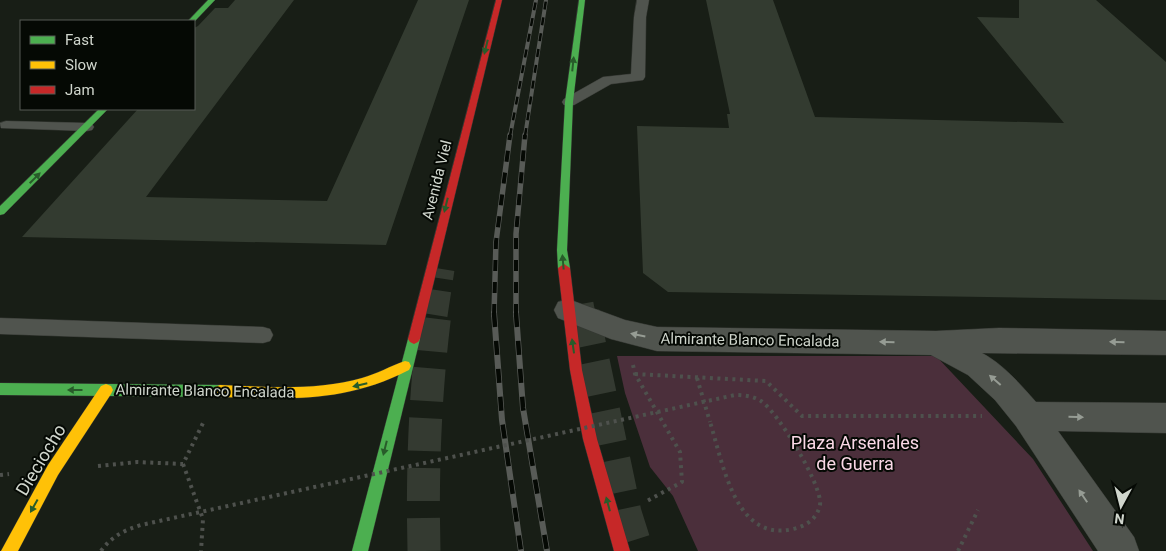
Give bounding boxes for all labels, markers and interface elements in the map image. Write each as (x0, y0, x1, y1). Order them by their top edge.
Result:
legend (20, 20, 195, 110)
text: Fast (65, 31, 94, 49)
one-way arrow (482, 40, 490, 55)
text: Slow (65, 56, 97, 74)
one-way arrow (569, 56, 577, 72)
text: Jam (65, 81, 95, 99)
street label: Avenida Viel (418, 138, 456, 222)
one-way arrow (28, 172, 40, 184)
one-way arrow (442, 197, 450, 212)
one-way arrow (559, 253, 567, 269)
street label: Almirante Blanco Encalada (660, 329, 840, 351)
one-way arrow (630, 331, 645, 339)
one-way arrow (569, 338, 577, 354)
one-way arrow (879, 338, 895, 346)
one-way arrow (1109, 338, 1125, 346)
one-way arrow (989, 375, 1002, 386)
street label: Almirante Blanco Encalada (115, 380, 295, 402)
one-way arrow (352, 381, 367, 389)
one-way arrow (67, 386, 83, 394)
one-way arrow (1069, 413, 1085, 421)
street label: Dieciocho (11, 420, 70, 499)
park label: Plaza Arsenales de Guerra (791, 432, 919, 474)
one-way arrow (381, 440, 389, 455)
north arrow (1096, 481, 1146, 531)
one-way arrow (1078, 490, 1088, 503)
one-way arrow (603, 497, 611, 512)
one-way arrow (30, 498, 38, 513)
text: N (1114, 510, 1125, 527)

